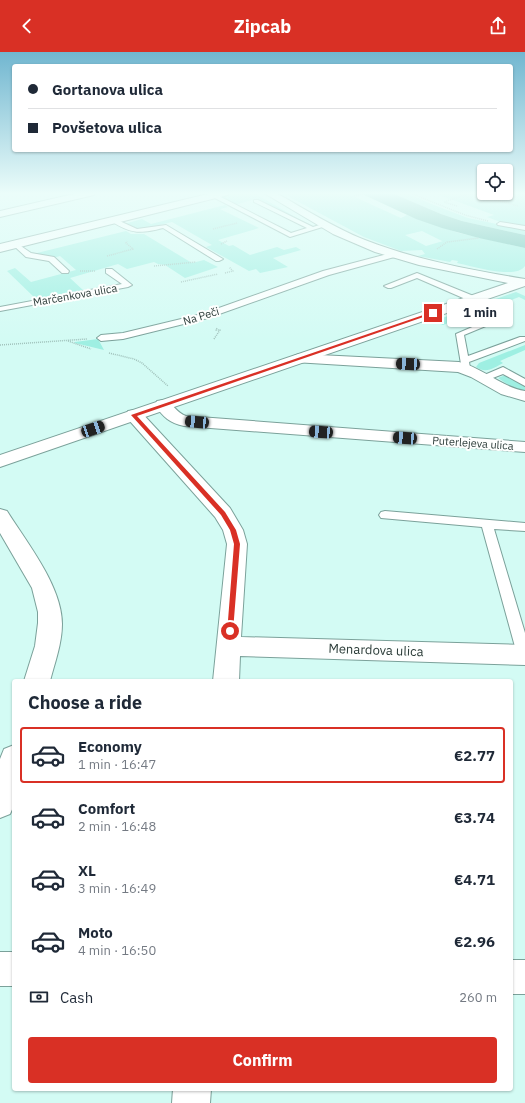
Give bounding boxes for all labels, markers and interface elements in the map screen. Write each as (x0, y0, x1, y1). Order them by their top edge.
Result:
icon: back (16, 15, 38, 37)
text: Zipcab (234, 15, 291, 38)
icon: share (487, 15, 509, 37)
text: Gortanova ulica (52, 80, 163, 99)
text: Povšetova ulica (52, 118, 162, 137)
map controls (477, 164, 513, 200)
button: locate (477, 164, 513, 200)
street label: Marčenkova ulica (32, 281, 118, 309)
callout: 1 min (447, 299, 513, 327)
street label: Na Peči (181, 304, 221, 328)
route end (424, 304, 442, 322)
text: 1 min (463, 304, 497, 321)
car (396, 357, 420, 371)
car (185, 415, 209, 429)
car (80, 419, 106, 439)
car (309, 425, 333, 439)
car (393, 431, 417, 445)
street label: Puterlejeva ulica (432, 433, 514, 453)
route start (221, 622, 239, 640)
street label: Menardova ulica (328, 640, 424, 660)
text: Choose a ride (28, 691, 142, 714)
icon: car (30, 737, 66, 773)
text: Economy (78, 737, 142, 756)
text: €2.77 (454, 746, 495, 765)
text: 1 min · 16:47 (78, 756, 156, 773)
icon: car (30, 799, 66, 835)
text: Comfort (78, 799, 135, 818)
text: €3.74 (454, 808, 495, 827)
text: 2 min · 16:48 (78, 818, 156, 835)
icon: car (30, 861, 66, 897)
text: XL (78, 861, 96, 880)
text: €4.71 (454, 870, 495, 889)
text: 3 min · 16:49 (78, 880, 156, 897)
icon: car (30, 923, 66, 959)
text: Moto (78, 923, 113, 942)
text: €2.96 (454, 932, 495, 951)
text: 4 min · 16:50 (78, 942, 156, 959)
icon: cash (28, 986, 50, 1008)
text: Cash (60, 988, 93, 1007)
text: 260 m (459, 989, 497, 1006)
button: Confirm (28, 1037, 497, 1083)

